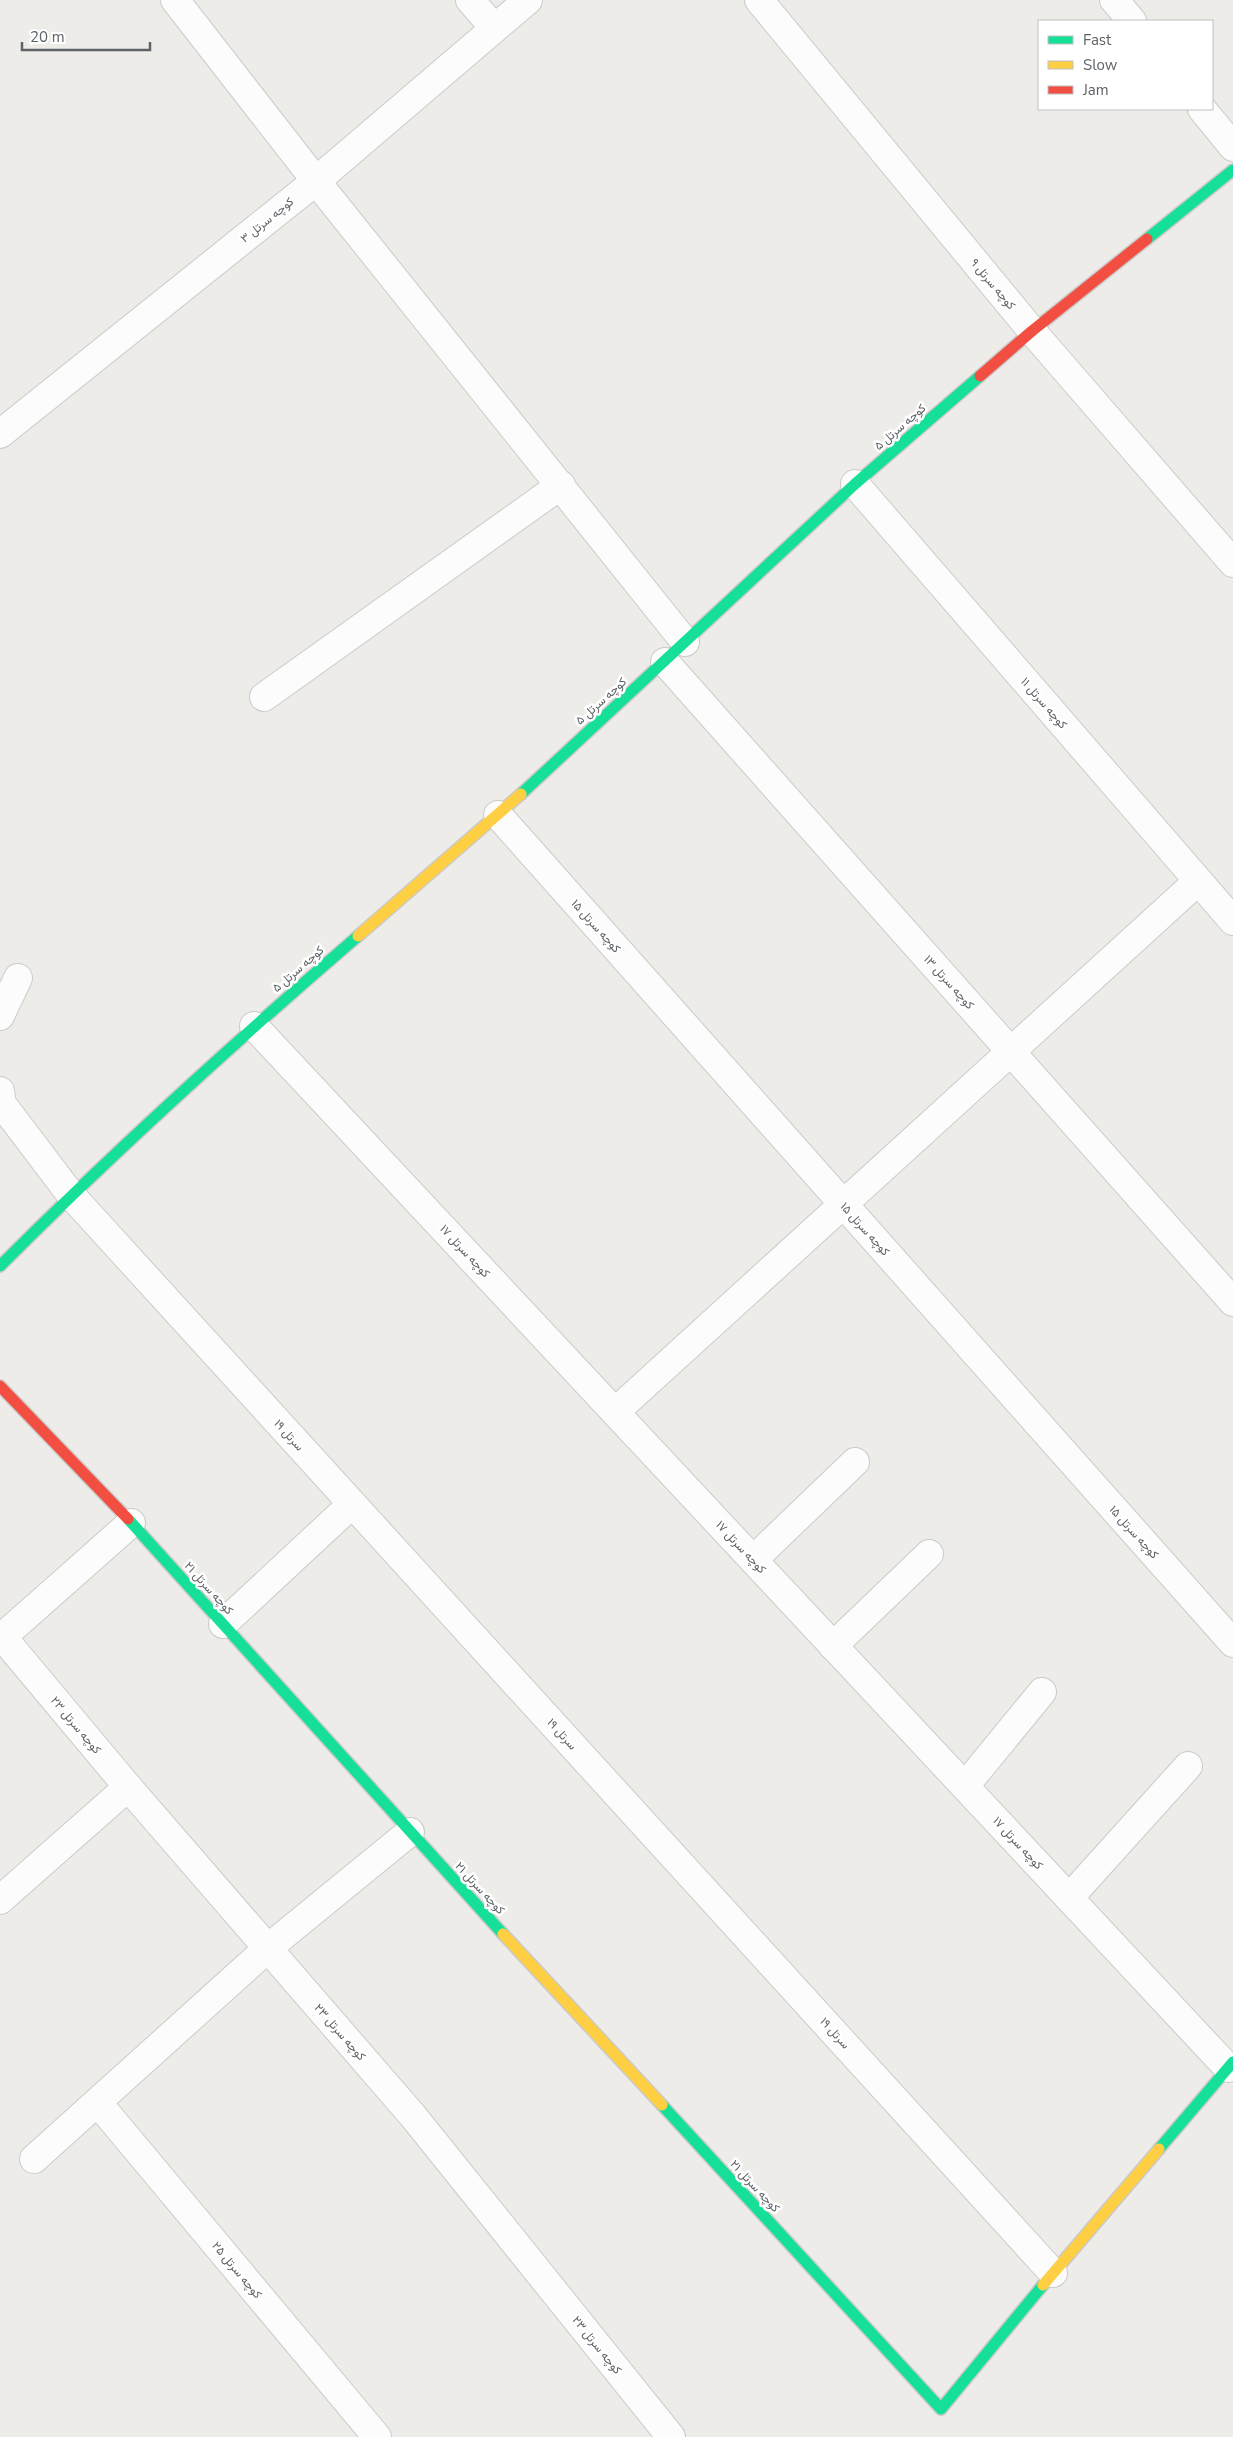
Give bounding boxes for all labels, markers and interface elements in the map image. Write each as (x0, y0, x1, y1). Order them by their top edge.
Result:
scale bar (22, 20, 150, 52)
legend (1038, 20, 1213, 110)
text: 20 m (30, 27, 65, 47)
text: Fast (1083, 30, 1112, 50)
text: Slow (1083, 55, 1118, 75)
text: Jam (1082, 80, 1109, 100)
street label: کوچه سرتل ۳ (237, 194, 297, 246)
street label: کوچه سرتل ۹ (967, 255, 1019, 313)
street label: کوچه سرتل ۵ (871, 400, 929, 454)
street label: کوچه سرتل ۵ (572, 674, 630, 728)
street label: کوچه سرتل ۱۱ (1017, 674, 1071, 732)
street label: کوچه سرتل ۱۵ (568, 896, 624, 956)
street label: کوچه سرتل ۵ (269, 942, 327, 996)
street label: کوچه سرتل ۱۳ (920, 951, 978, 1013)
street label: کوچه سرتل ۱۵ (837, 1199, 893, 1259)
street label: کوچه سرتل ۱۷ (436, 1221, 494, 1281)
street label: سرتل ۱۹ (270, 1416, 308, 1454)
street label: کوچه سرتل ۱۵ (1106, 1502, 1162, 1562)
street label: کوچه سرتل ۱۷ (712, 1517, 770, 1577)
street label: کوچه سرتل ۲۱ (181, 1558, 237, 1618)
street label: کوچه سرتل ۲۳ (47, 1693, 105, 1757)
street label: سرتل ۱۹ (543, 1715, 581, 1753)
street label: کوچه سرتل ۱۷ (989, 1813, 1047, 1873)
street label: کوچه سرتل ۲۱ (452, 1858, 508, 1918)
street label: کوچه سرتل ۲۳ (311, 2000, 369, 2064)
street label: سرتل ۱۹ (816, 2014, 854, 2052)
street label: کوچه سرتل ۲۱ (727, 2156, 783, 2216)
street label: کوچه سرتل ۲۵ (208, 2238, 266, 2302)
street label: کوچه سرتل ۲۳ (569, 2313, 625, 2377)

